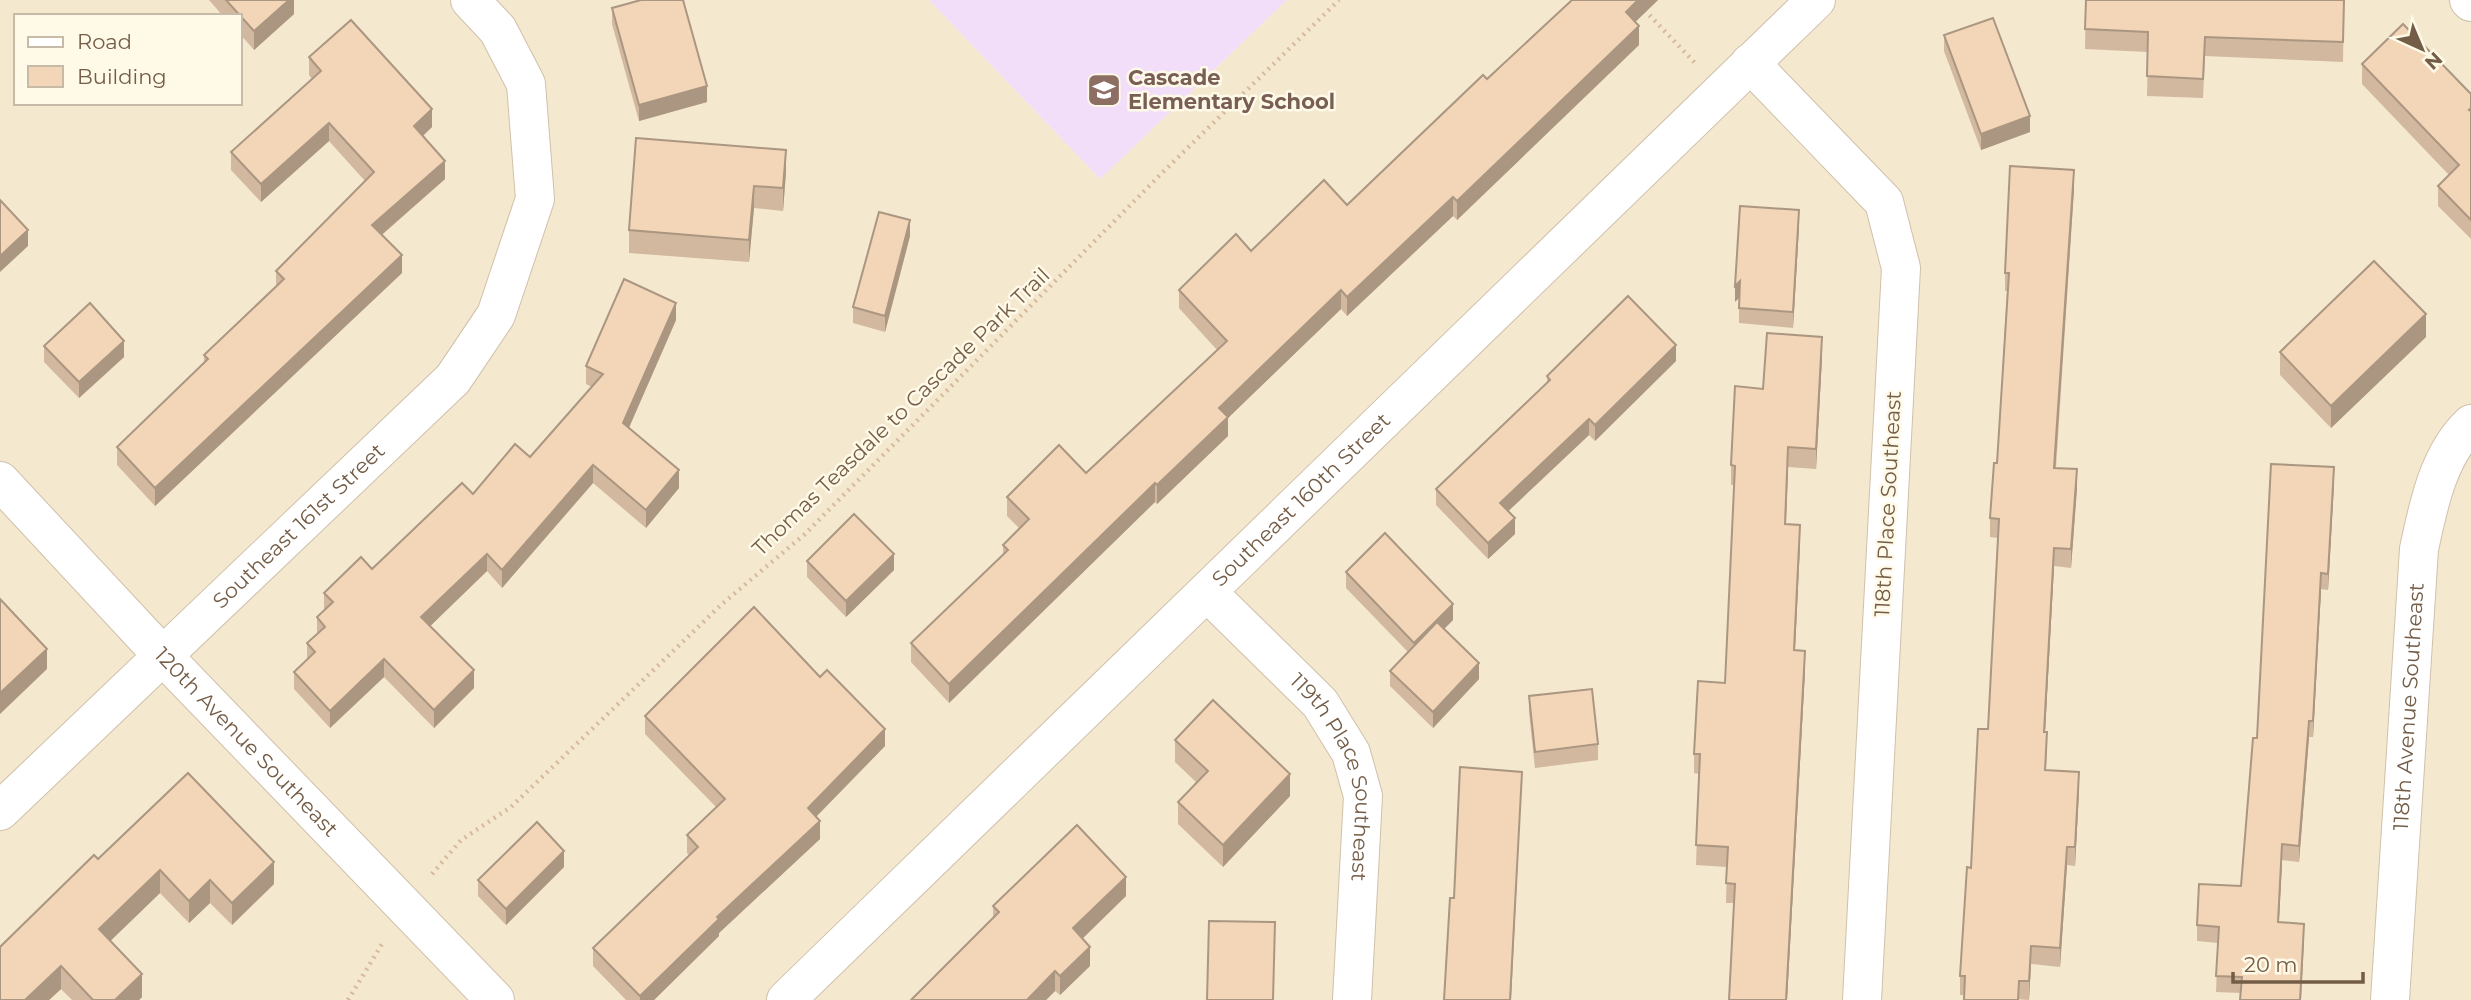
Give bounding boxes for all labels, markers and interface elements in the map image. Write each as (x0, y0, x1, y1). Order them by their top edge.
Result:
legend (14, 14, 242, 105)
north arrow (2387, 14, 2457, 84)
text: Road (77, 29, 132, 54)
text: N (2420, 47, 2447, 74)
text: Building (77, 64, 167, 89)
place label: Cascade Elementary School (1128, 65, 1335, 114)
school or university icon: Cascade Elementary School (1085, 71, 1123, 109)
street label: Thomas Teasdale to Cascade Park Trail (747, 263, 1054, 561)
street label: 118th Place Southeast (1869, 390, 1906, 618)
street label: Southeast 160th Street (1207, 408, 1395, 591)
street label: Southeast 161st Street (207, 438, 390, 613)
street label: 118th Avenue Southeast (2388, 582, 2429, 831)
street label: 120th Avenue Southeast (150, 642, 343, 842)
street label: 119th Place Southeast (1285, 668, 1377, 882)
scale bar (2233, 940, 2362, 984)
text: 20 m (2244, 952, 2298, 977)

